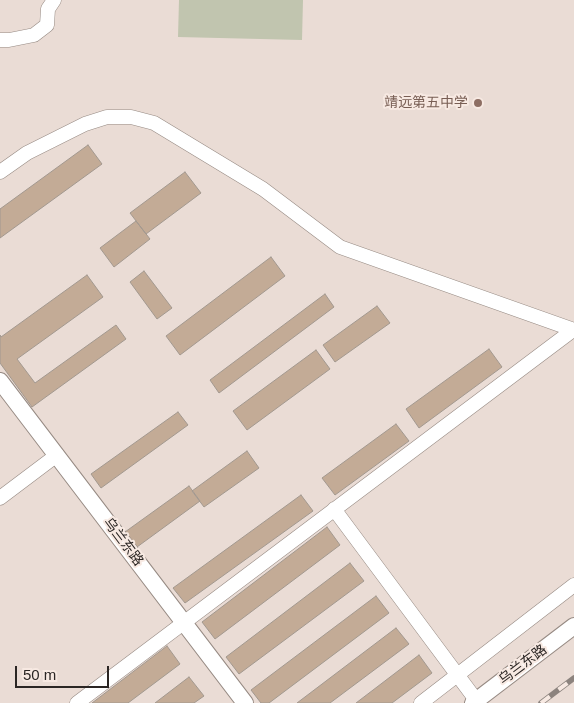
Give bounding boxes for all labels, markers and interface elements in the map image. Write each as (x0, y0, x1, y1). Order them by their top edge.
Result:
place label: 靖远第五中学 (384, 95, 468, 111)
marker: 靖远第五中学 (472, 97, 484, 109)
street label: 乌兰东路 (99, 515, 147, 569)
street label: 乌兰东路 (496, 641, 550, 689)
scale bar (18, 656, 111, 688)
text: 50 m (23, 666, 56, 683)

